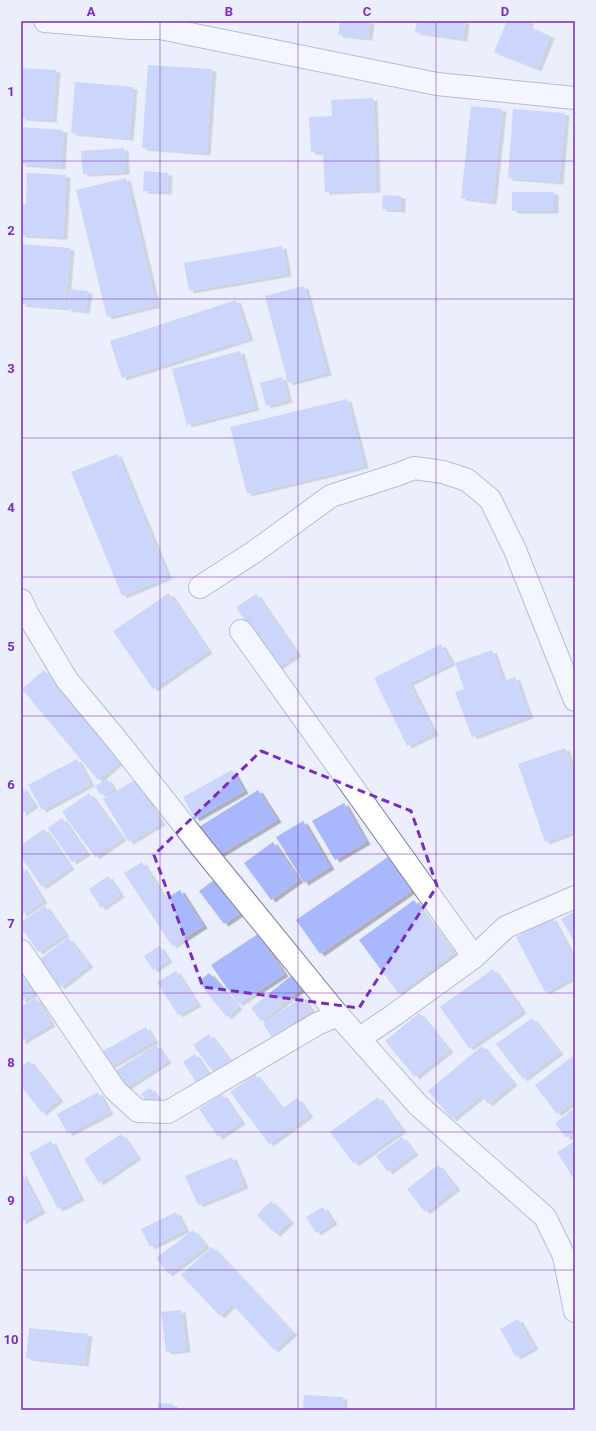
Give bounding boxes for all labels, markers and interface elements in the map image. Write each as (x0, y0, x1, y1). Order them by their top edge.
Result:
text: A (87, 4, 96, 19)
text: B (225, 4, 233, 19)
text: C (363, 4, 372, 19)
text: D (501, 4, 509, 19)
text: 1 (7, 84, 15, 99)
text: 2 (7, 223, 15, 238)
text: 3 (7, 361, 15, 376)
text: 4 (7, 500, 15, 515)
text: 5 (7, 639, 15, 654)
text: 6 (7, 777, 15, 792)
text: 7 (7, 916, 15, 931)
text: 8 (7, 1055, 15, 1070)
text: 9 (7, 1193, 15, 1208)
text: 10 (4, 1332, 18, 1347)

